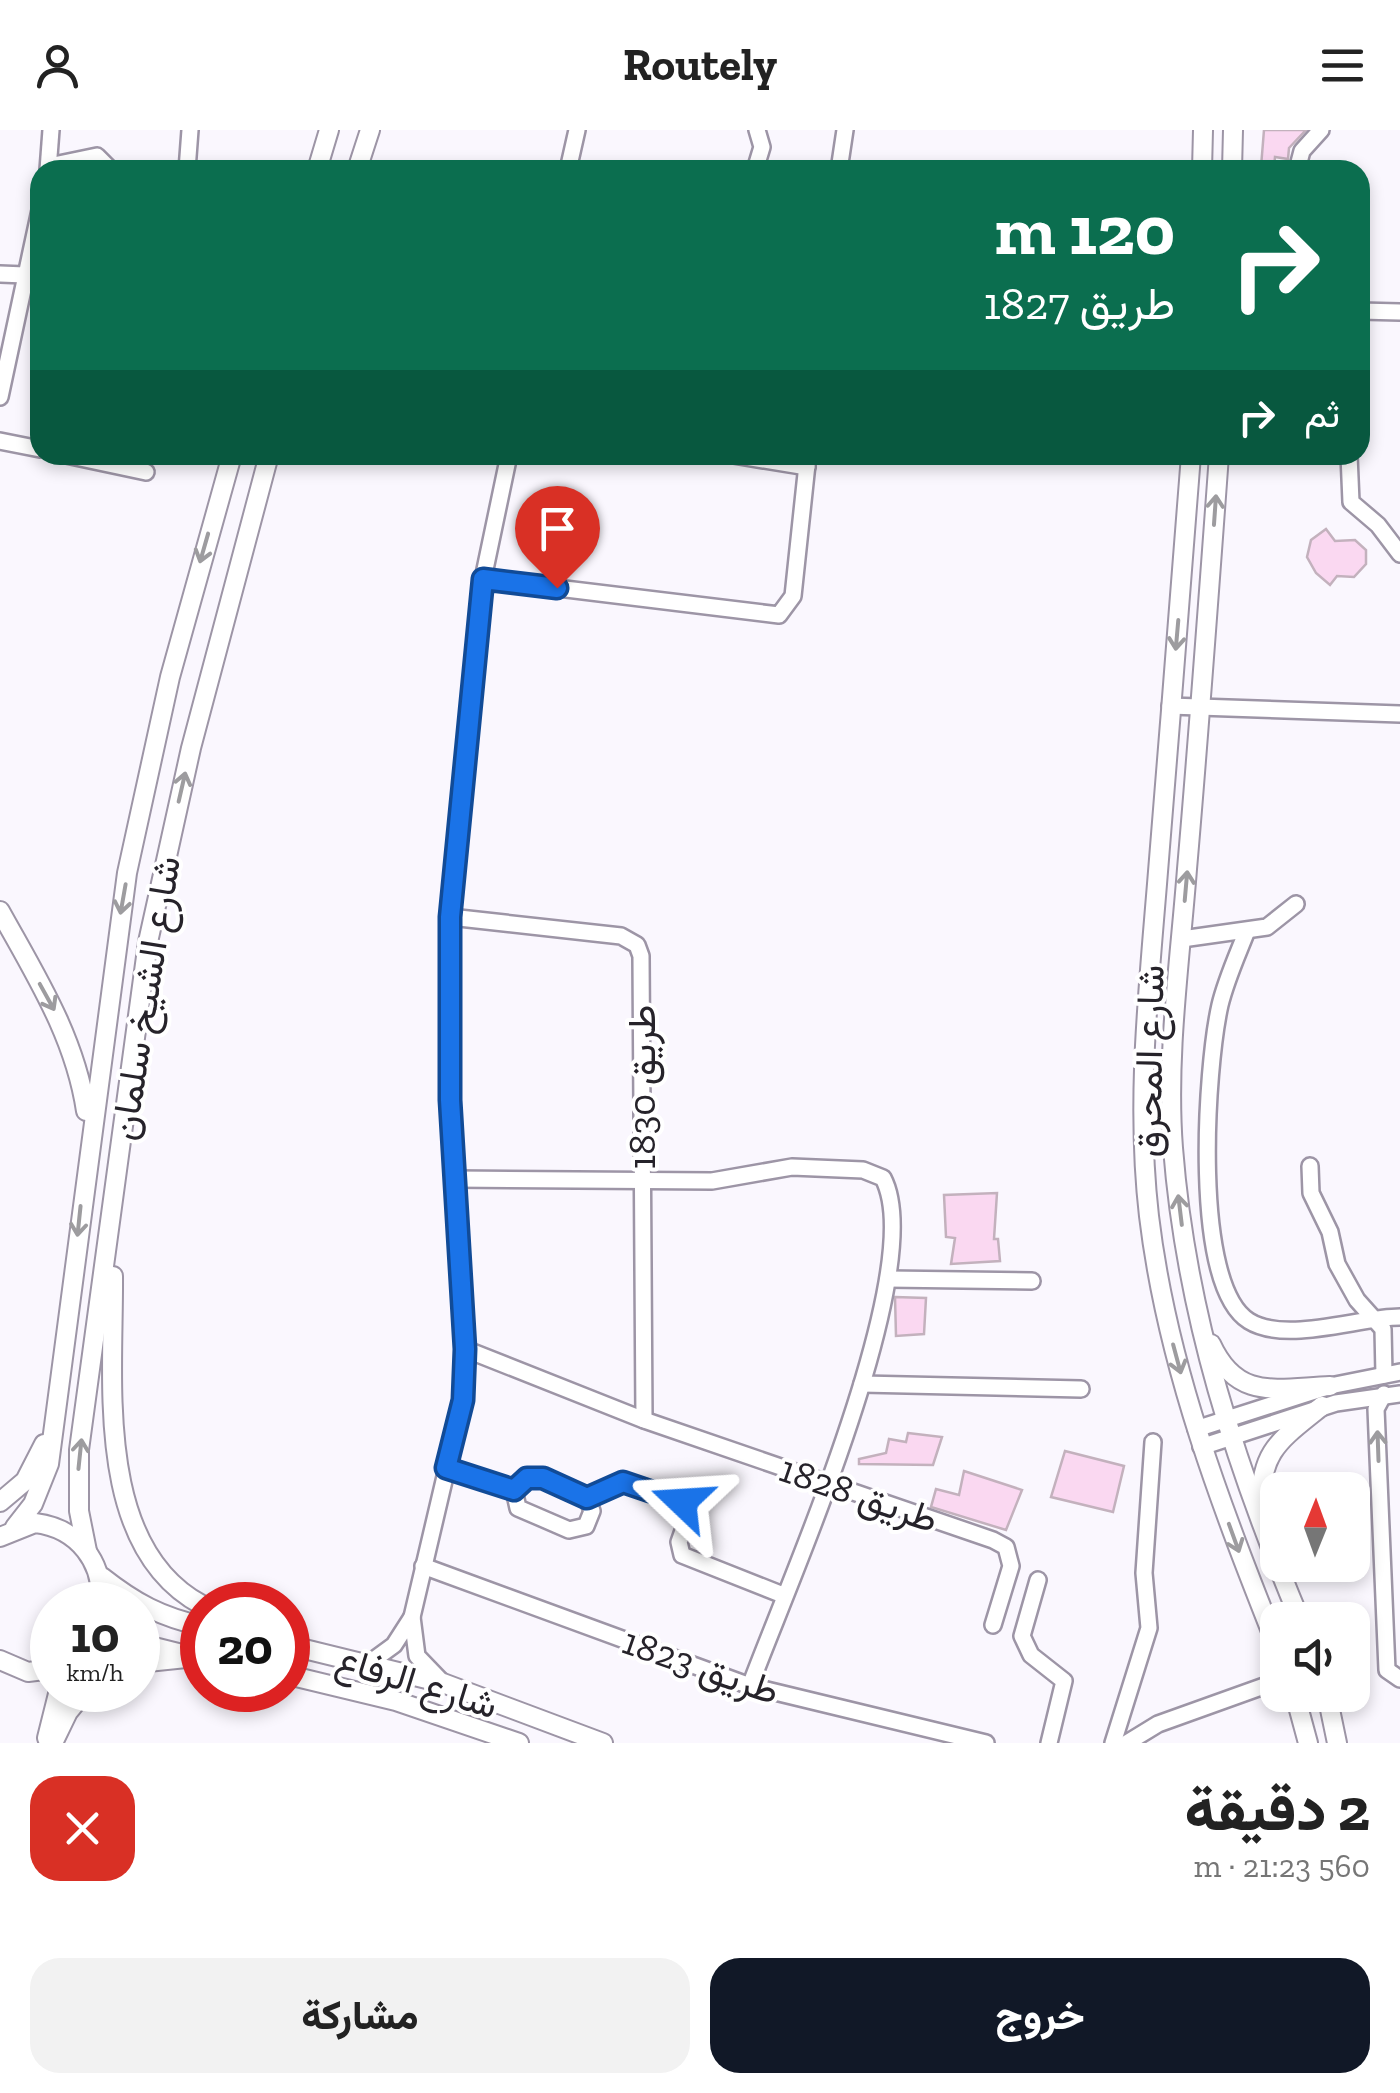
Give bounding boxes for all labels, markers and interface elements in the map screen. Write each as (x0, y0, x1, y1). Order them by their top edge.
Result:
icon: person (30, 38, 85, 93)
text: Routely (623, 38, 777, 92)
icon: menu (1315, 38, 1370, 93)
text: 120 m (994, 188, 1175, 272)
icon: right (1210, 200, 1340, 330)
text: طريق 1827 (983, 277, 1175, 331)
icon: right (1229, 390, 1284, 445)
text: ثم (1304, 391, 1340, 437)
pin (515, 486, 600, 589)
one-way arrow (1206, 495, 1225, 527)
icon: arrive (530, 501, 585, 556)
one-way arrow (194, 532, 212, 564)
one-way arrow (1167, 618, 1186, 651)
one-way arrow (174, 772, 192, 804)
street label: شارع الشيخ سلمان (100, 853, 193, 1144)
one-way arrow (1177, 870, 1196, 903)
one-way arrow (113, 882, 132, 915)
street label: شارع المحرق (1124, 964, 1177, 1158)
one-way arrow (38, 981, 57, 1011)
street label: طريق 1830 (619, 1005, 665, 1169)
one-way arrow (1170, 1194, 1189, 1227)
one-way arrow (69, 1204, 88, 1237)
one-way arrow (1168, 1343, 1187, 1374)
one-way arrow (1368, 1431, 1387, 1463)
one-way arrow (70, 1439, 89, 1471)
street label: طريق 1828 (774, 1446, 944, 1542)
position arrow (630, 1450, 734, 1554)
north arrow (1260, 1472, 1370, 1582)
map controls (1260, 1472, 1370, 1712)
one-way arrow (1226, 1522, 1244, 1553)
speed limit sign: 20 (180, 1582, 310, 1712)
button: sound (1260, 1602, 1370, 1712)
text: 10 (71, 1605, 120, 1665)
street label: طريق 1823 (617, 1618, 785, 1714)
street label: شارع الرفاع (330, 1636, 503, 1731)
text: km/h (66, 1657, 124, 1687)
text: 2 دقيقة (1184, 1773, 1370, 1845)
button: close (30, 1776, 135, 1881)
text: 560 m · 21:23 (1194, 1847, 1370, 1885)
button: مشاركة (30, 1958, 690, 2073)
button: خروج (710, 1958, 1370, 2073)

